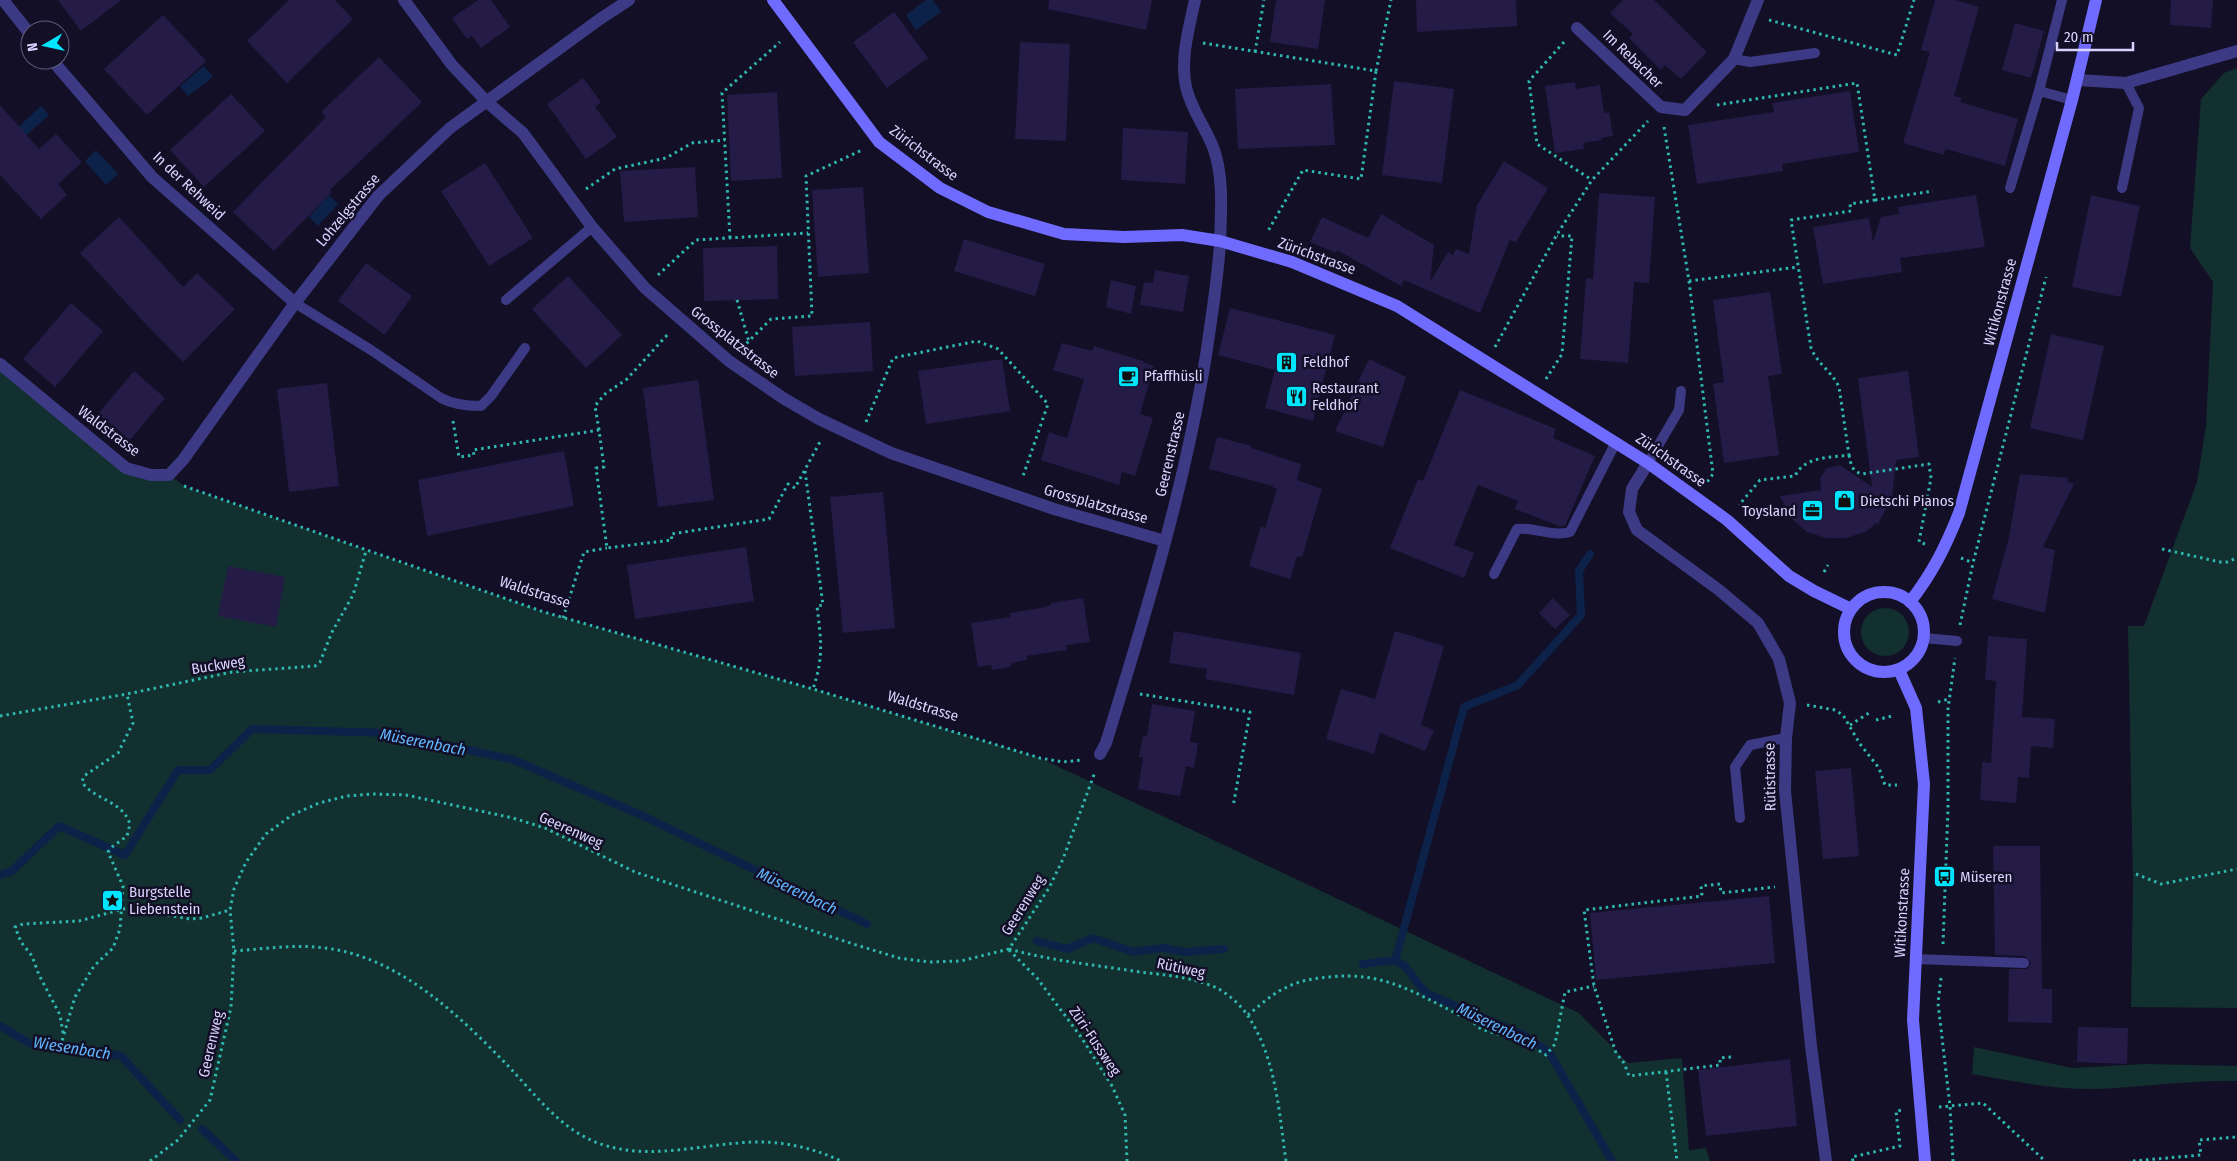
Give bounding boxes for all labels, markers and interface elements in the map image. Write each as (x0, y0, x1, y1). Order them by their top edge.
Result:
north arrow (20, 20, 70, 70)
scale bar (2057, 20, 2133, 52)
street label: Im Rebacher (1599, 26, 1667, 93)
text: 20 m (2064, 28, 2094, 46)
text: N (24, 41, 42, 52)
street label: Zürichstrasse (886, 121, 962, 185)
street label: In der Rehweid (149, 148, 229, 224)
street label: Lohzelgstrasse (312, 170, 384, 250)
street label: Zürichstrasse (1276, 234, 1358, 278)
street label: Witikonstrasse (1980, 256, 2020, 348)
street label: Grossplatzstrasse (687, 302, 783, 382)
building icon: Feldhof (1275, 350, 1299, 374)
place label: Feldhof (1303, 353, 1350, 371)
cafe icon: Pfaffhüsli (1116, 364, 1140, 388)
place label: Pfaffhüsli (1144, 367, 1203, 385)
place label: Restaurant Feldhof (1312, 379, 1379, 414)
restaurant icon: Restaurant Feldhof (1284, 385, 1308, 409)
street label: Waldstrasse (74, 402, 144, 460)
street label: Geerenstrasse (1151, 410, 1189, 498)
street label: Zürichstrasse (1633, 429, 1709, 491)
street label: Grossplatzstrasse (1042, 481, 1150, 527)
shop icon: Dietschi Pianos (1832, 489, 1856, 513)
place label: Dietschi Pianos (1860, 492, 1954, 510)
office icon: Toysland (1800, 499, 1824, 523)
place label: Toysland (1742, 502, 1796, 520)
street label: Waldstrasse (497, 572, 573, 612)
street label: Buckweg (190, 652, 246, 678)
street label: Waldstrasse (885, 687, 961, 725)
water label: Müserenbach (379, 724, 467, 760)
street label: Rütistrasse (1760, 743, 1780, 811)
street label: Geerenweg (536, 808, 606, 852)
water label: Müserenbach (754, 863, 840, 919)
bus stop icon: Müseren (1932, 865, 1956, 889)
street label: Witikonstrasse (1891, 868, 1913, 958)
place label: Müseren (1960, 868, 2012, 886)
street label: Geerenweg (997, 871, 1049, 939)
place label: Burgstelle Liebenstein (129, 883, 200, 918)
place icon: Burgstelle Liebenstein (101, 889, 125, 913)
street label: Rütiweg (1155, 954, 1207, 982)
water label: Müserenbach (1454, 998, 1540, 1054)
street label: Züri-Fussweg (1065, 1003, 1125, 1079)
street label: Geerenweg (195, 1009, 227, 1079)
water label: Wiesenbach (32, 1033, 112, 1063)

